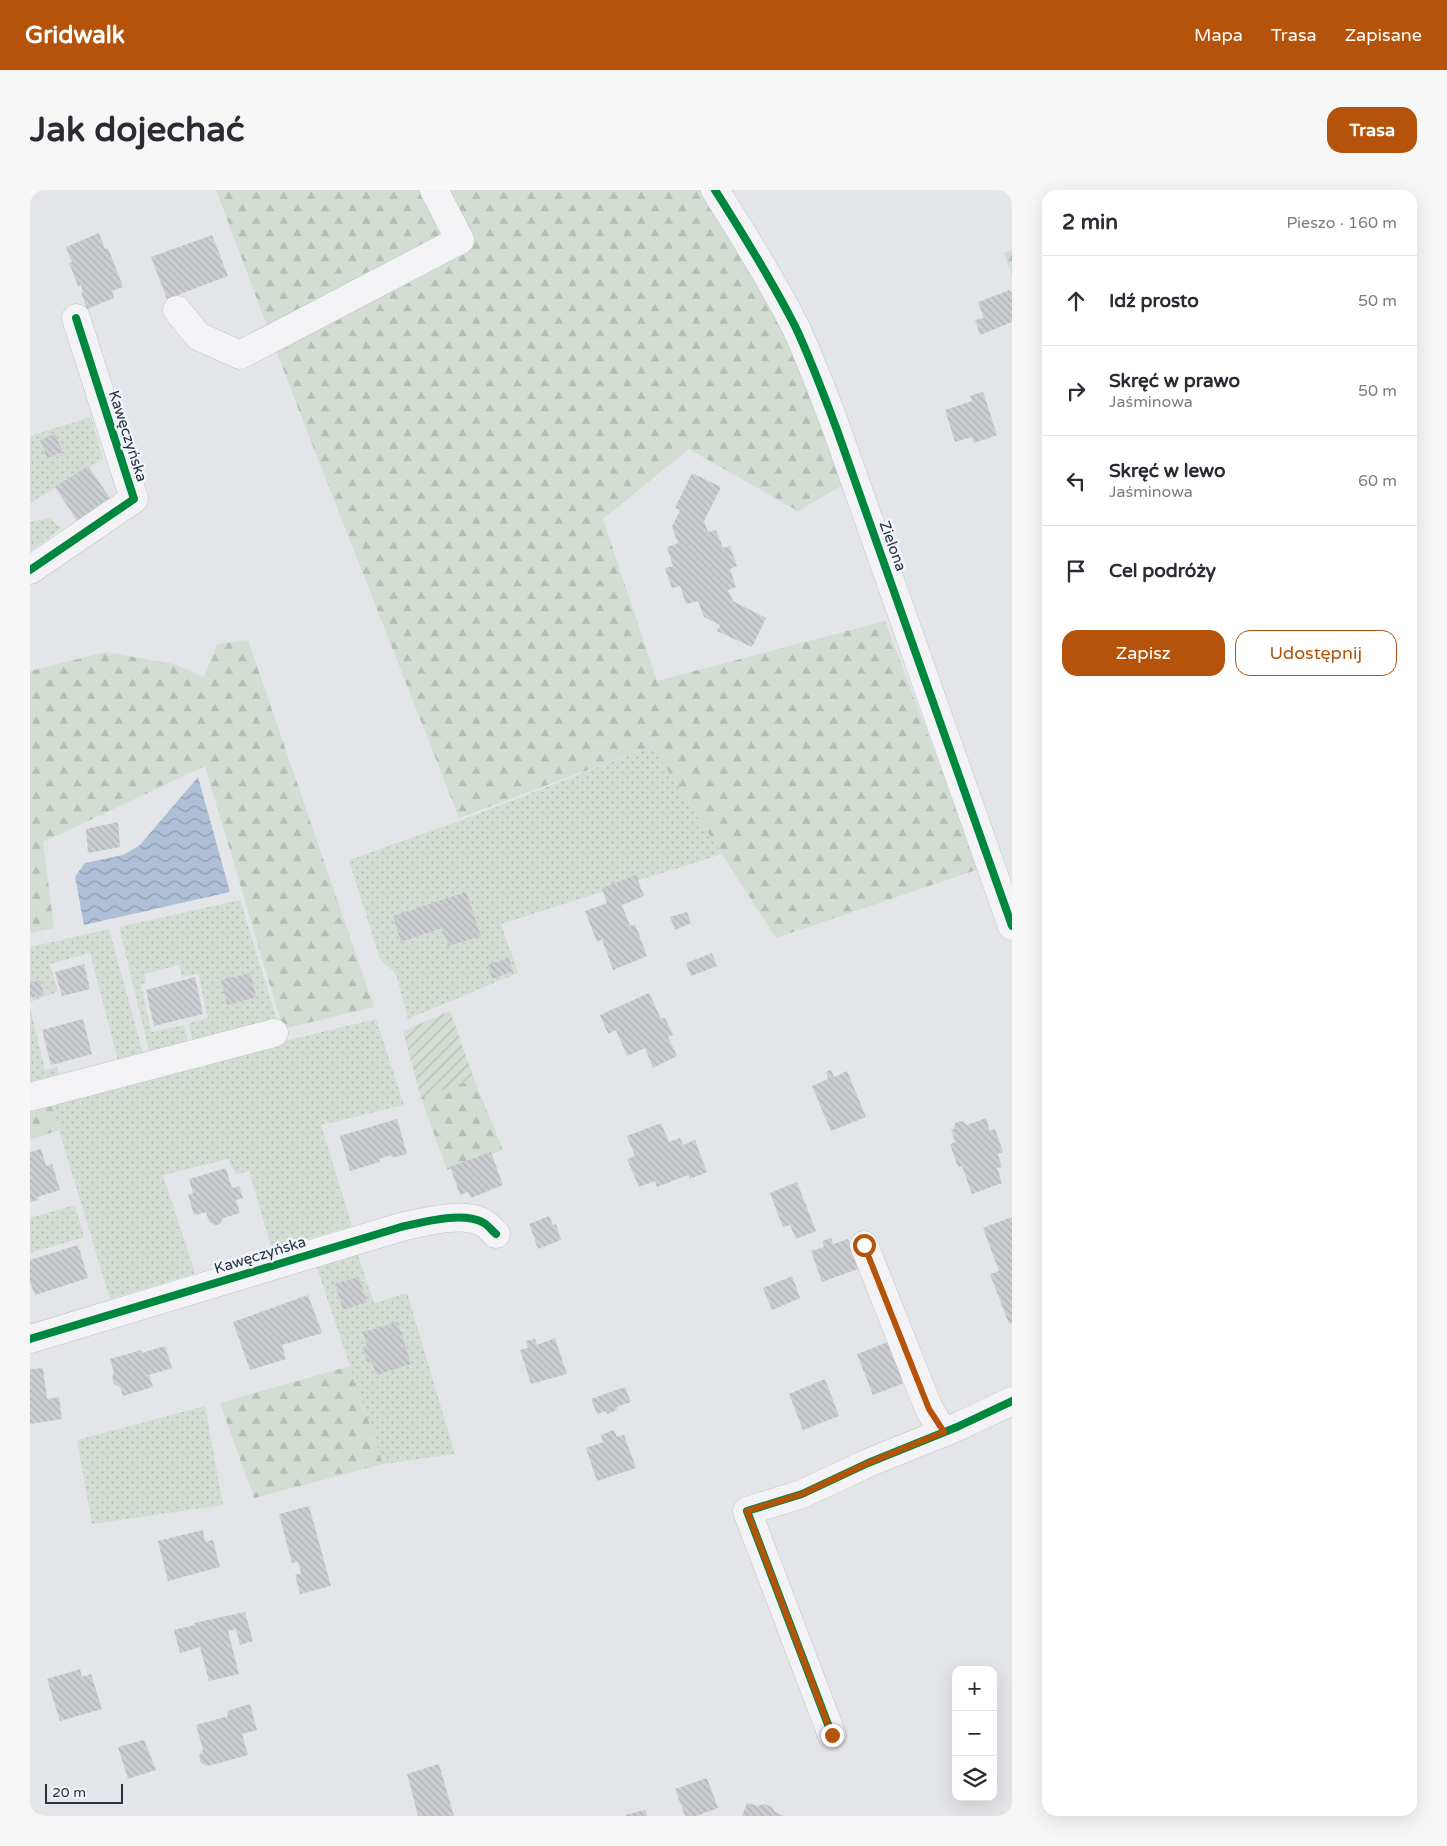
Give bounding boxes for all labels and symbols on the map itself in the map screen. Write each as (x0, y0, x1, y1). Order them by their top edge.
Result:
street label: Kawęczyńska (105, 388, 151, 484)
street label: Zielona (876, 518, 910, 574)
street label: Kawęczyńska (212, 1233, 308, 1277)
route start (853, 1234, 876, 1257)
route end (821, 1724, 844, 1747)
scale bar (45, 1781, 122, 1804)

